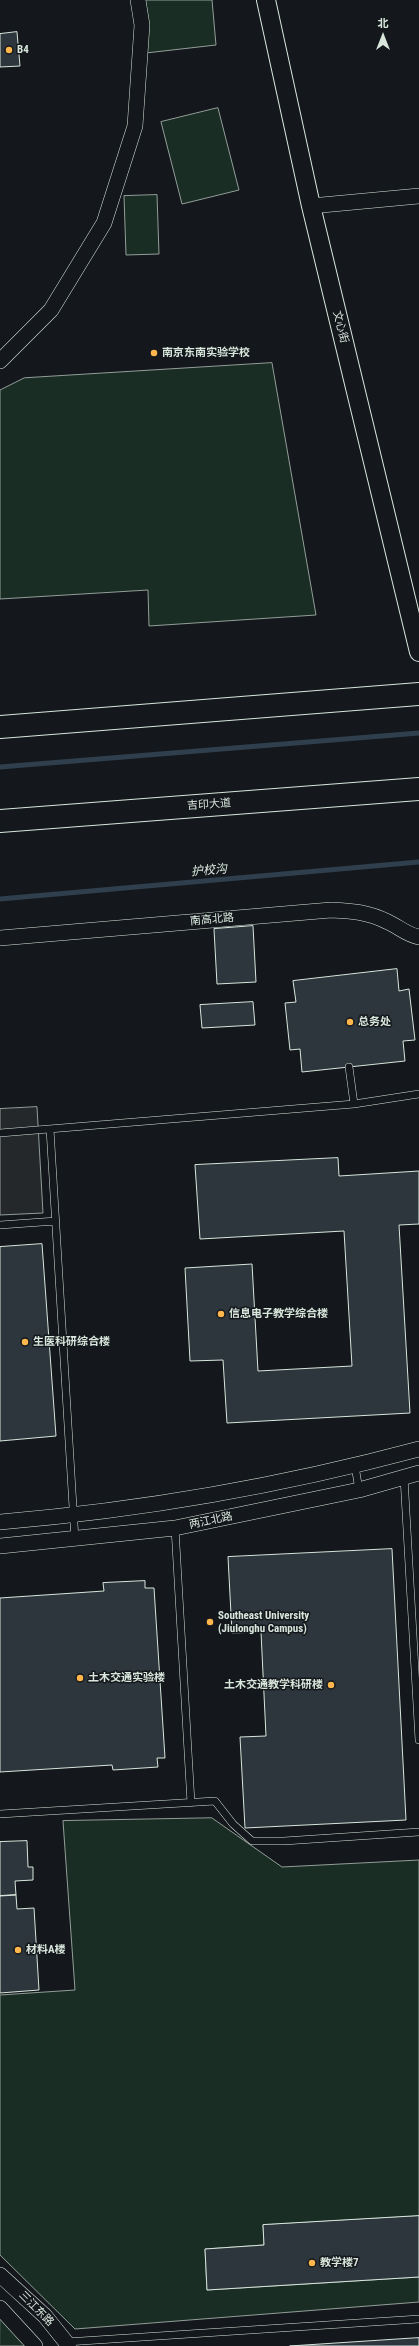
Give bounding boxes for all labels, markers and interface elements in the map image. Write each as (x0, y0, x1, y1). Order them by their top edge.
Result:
north arrow (363, 16, 403, 56)
text: 北 (378, 17, 389, 30)
place label: B4 (17, 43, 29, 57)
marker: B4 (4, 45, 14, 55)
street label: 文心街 (330, 309, 350, 345)
place label: 南京东南实验学校 (162, 346, 250, 360)
marker: 南京东南实验学校 (149, 348, 159, 358)
street label: 吉印大道 (187, 797, 231, 813)
water label: 护校沟 (190, 862, 228, 880)
street label: 南高北路 (190, 912, 234, 928)
place label: 总务处 (358, 1015, 391, 1029)
marker: 总务处 (345, 1017, 355, 1027)
place label: 信息电子教学综合楼 (229, 1307, 328, 1321)
marker: 信息电子教学综合楼 (216, 1309, 226, 1319)
place label: 生医科研综合楼 (33, 1335, 110, 1349)
marker: 生医科研综合楼 (20, 1337, 30, 1347)
street label: 两江北路 (188, 1510, 234, 1532)
place label: Southeast University (Jiulonghu Campus) (218, 1609, 309, 1635)
marker: Southeast University (Jiulonghu Campus) (205, 1617, 215, 1627)
place label: 土木交通实验楼 (88, 1671, 165, 1685)
marker: 土木交通实验楼 (75, 1673, 85, 1683)
place label: 土木交通教学科研楼 (224, 1678, 323, 1692)
marker: 土木交通教学科研楼 (326, 1680, 336, 1690)
place label: 材料A楼 (26, 1943, 66, 1957)
marker: 材料A楼 (13, 1945, 23, 1955)
place label: 教学楼7 (320, 2256, 359, 2270)
marker: 教学楼7 (307, 2258, 317, 2268)
street label: 三江东路 (16, 2289, 56, 2329)

